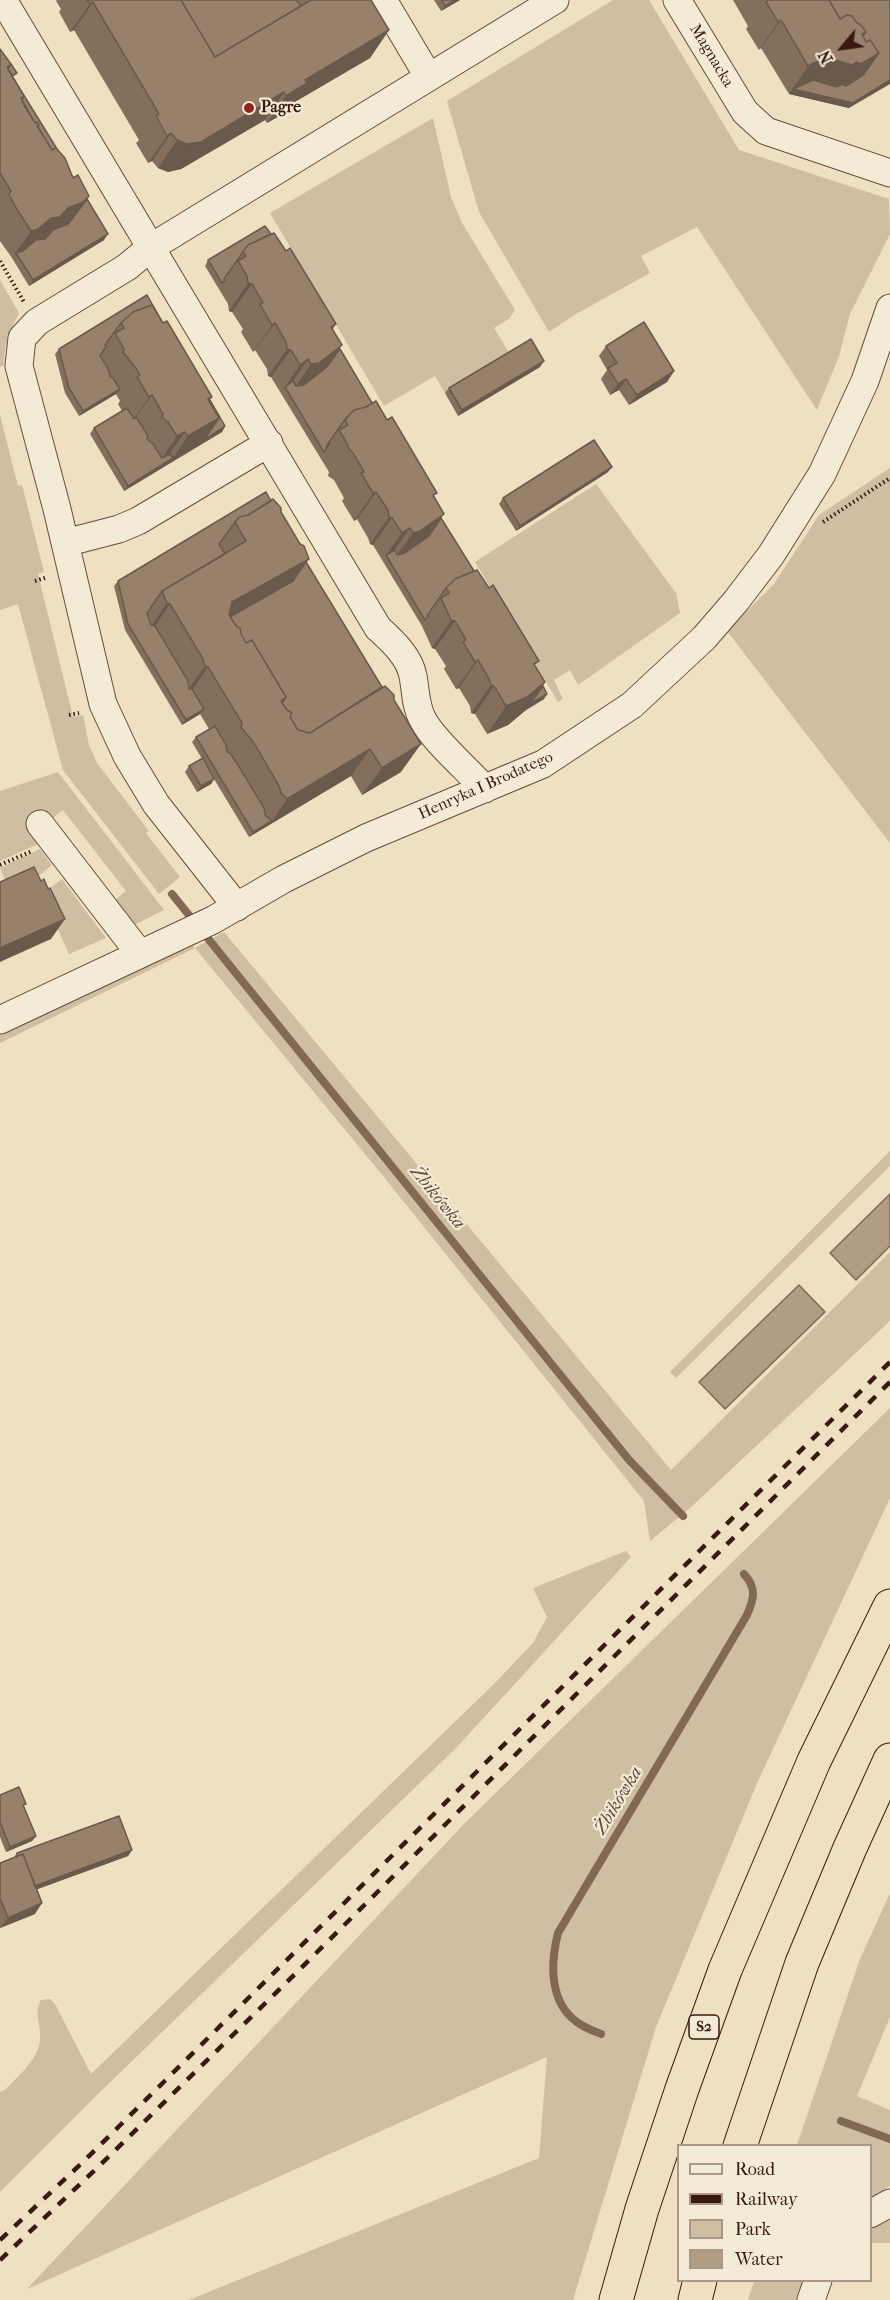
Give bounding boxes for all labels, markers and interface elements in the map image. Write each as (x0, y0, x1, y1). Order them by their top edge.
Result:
north arrow (812, 18, 872, 78)
street label: Magnacka (685, 21, 737, 91)
text: N (815, 47, 837, 67)
place label: Pagre (261, 98, 301, 118)
marker: Pagre (242, 101, 256, 115)
street label: Henryka I Brodatego (416, 748, 556, 824)
water label: Żbikówka (405, 1162, 469, 1234)
water label: Żbikówka (590, 1763, 648, 1839)
road number: S2 (689, 2015, 719, 2039)
legend (677, 2144, 872, 2282)
text: Road (735, 2159, 775, 2180)
text: Railway (735, 2189, 798, 2210)
text: Park (735, 2219, 771, 2240)
text: Water (735, 2249, 783, 2270)

